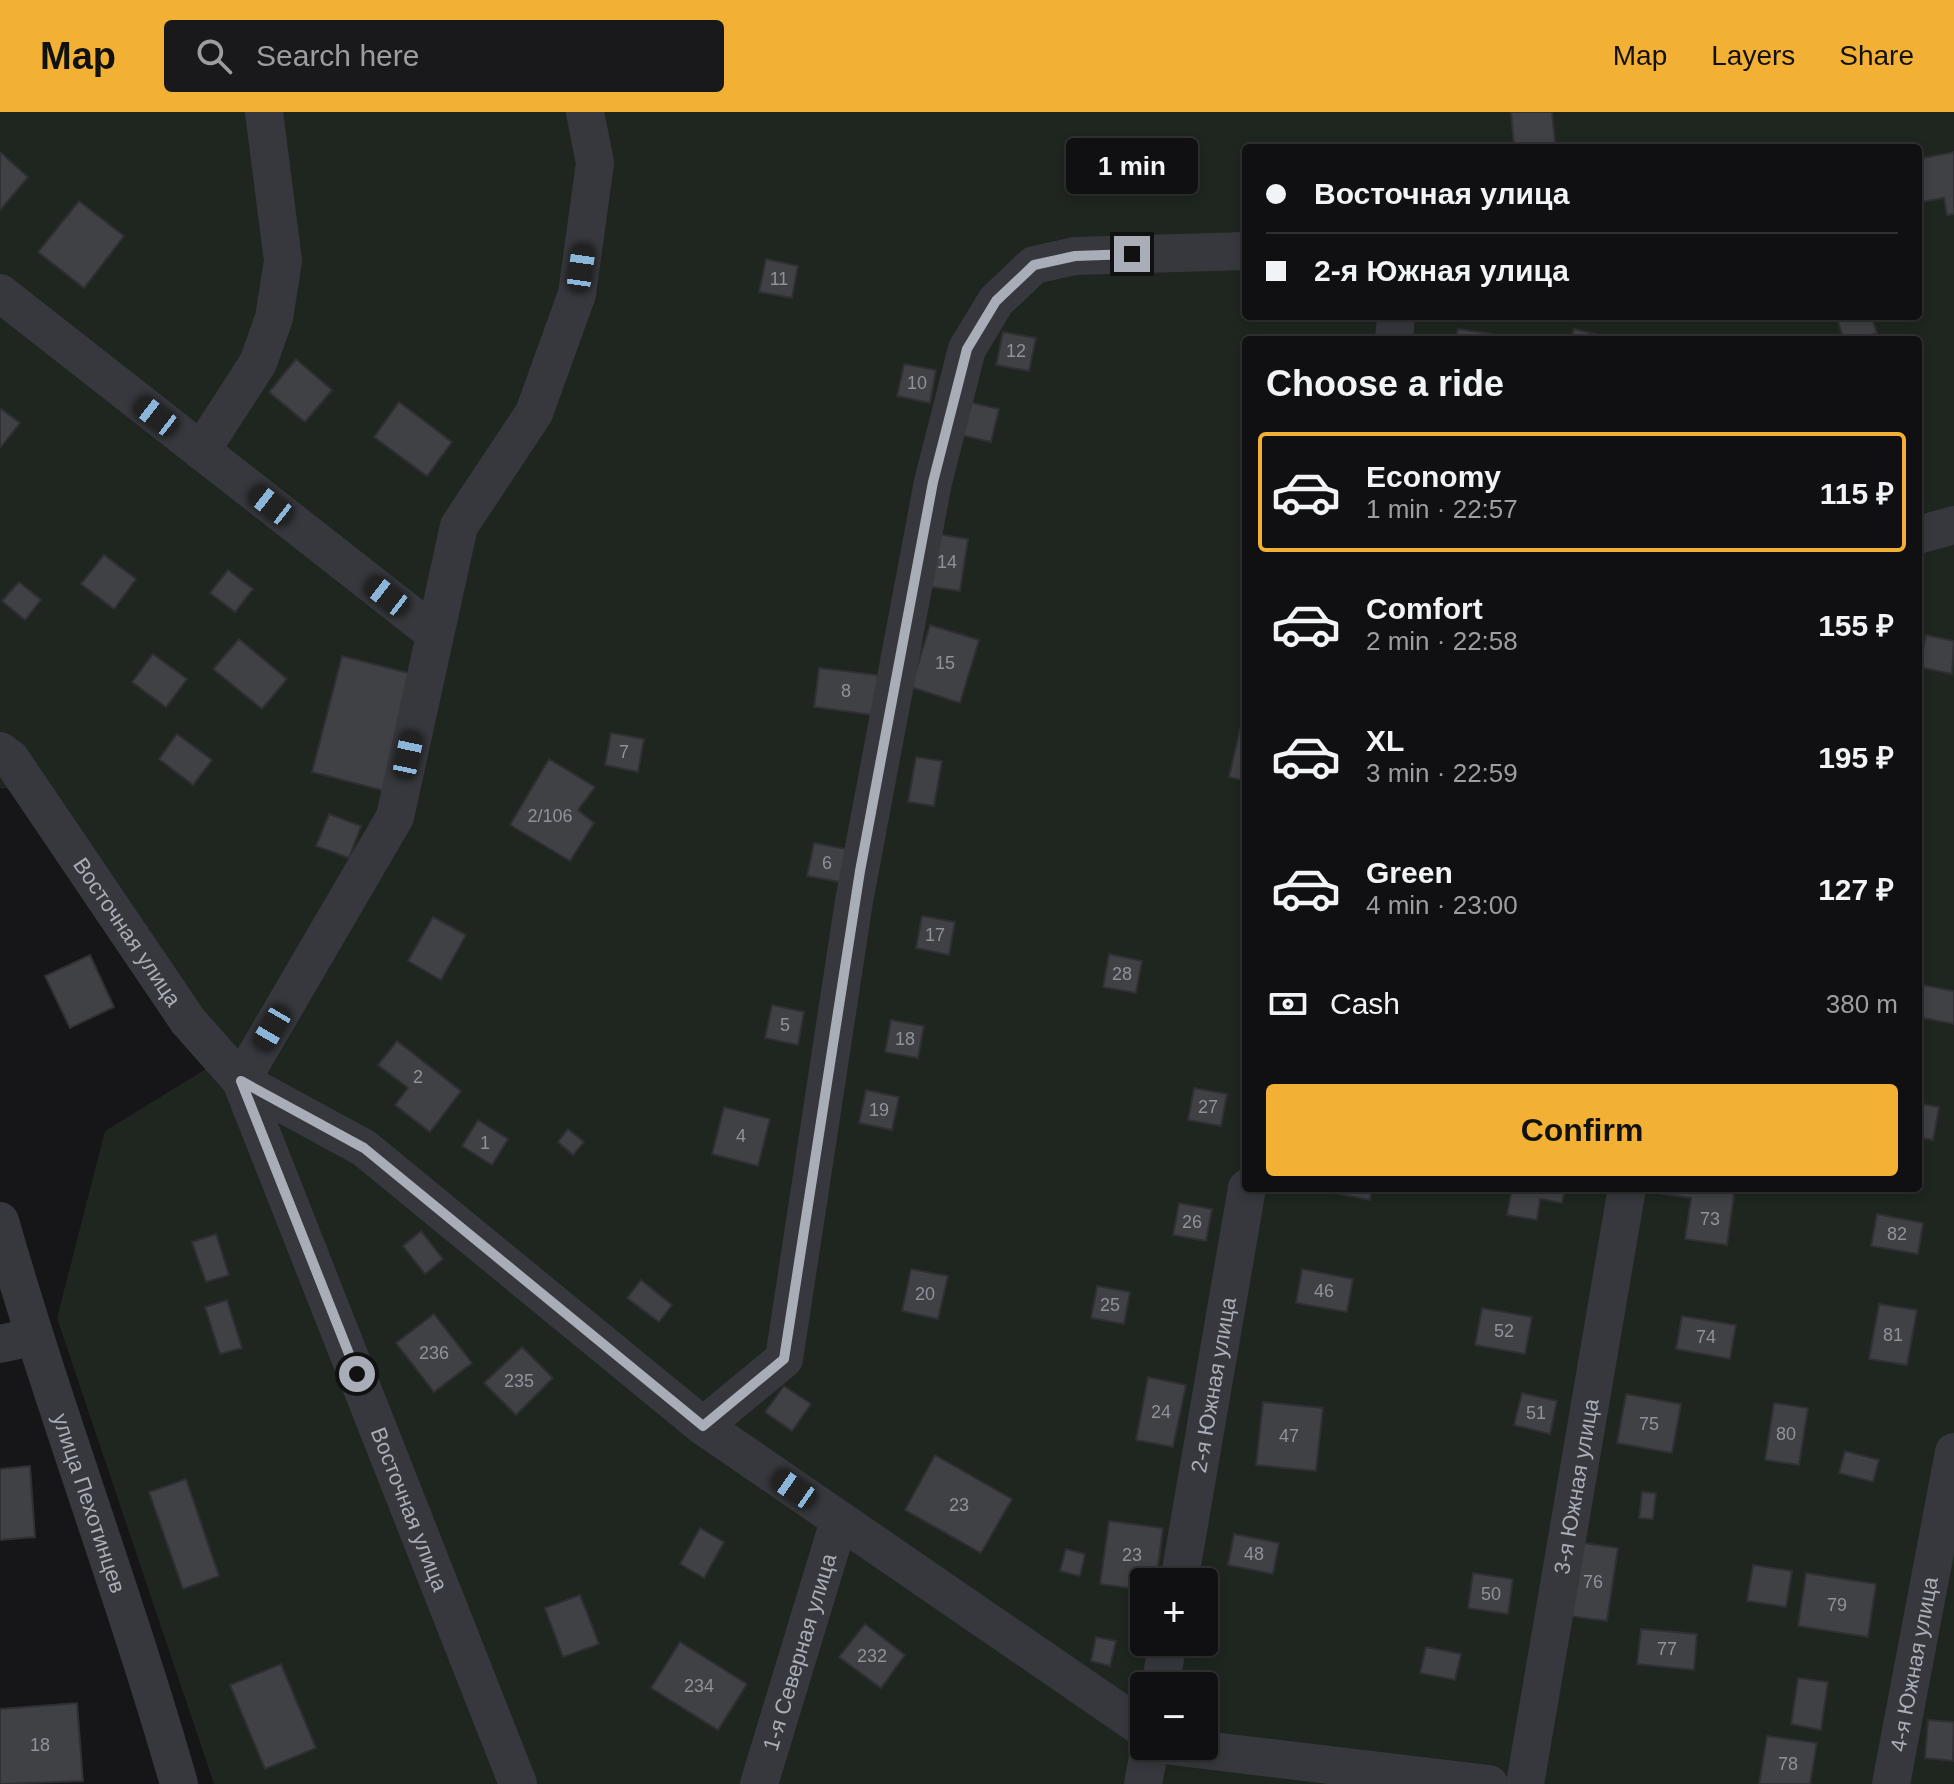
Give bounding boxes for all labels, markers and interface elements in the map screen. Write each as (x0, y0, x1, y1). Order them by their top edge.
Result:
search box (164, 20, 724, 92)
icon: search (192, 34, 236, 78)
text: Map (40, 35, 116, 77)
text: Search here (256, 39, 419, 72)
text: Map (1613, 40, 1667, 71)
text: Layers (1711, 40, 1795, 71)
text: Share (1839, 40, 1914, 71)
callout: 1 min (1066, 138, 1198, 194)
text: 1 min (1098, 151, 1166, 181)
text: Восточная улица (1314, 177, 1570, 210)
route end (1114, 236, 1150, 272)
car (566, 243, 596, 293)
text: 2-я Южная улица (1314, 254, 1569, 287)
house number: 11 (770, 269, 788, 289)
house number: 12 (1006, 341, 1026, 361)
text: Choose a ride (1266, 363, 1504, 404)
house number: 10 (907, 373, 927, 393)
car (130, 392, 182, 440)
icon: car (1270, 456, 1342, 528)
text: Economy (1366, 460, 1501, 493)
text: 115 ₽ (1820, 477, 1894, 510)
car (245, 481, 297, 529)
text: 1 min · 22:57 (1366, 494, 1518, 524)
house number: 14 (937, 552, 957, 572)
car (361, 572, 413, 620)
icon: car (1270, 588, 1342, 660)
text: Comfort (1366, 592, 1483, 625)
text: 155 ₽ (1818, 609, 1894, 642)
text: 2 min · 22:58 (1366, 626, 1518, 656)
house number: 15 (935, 653, 955, 673)
house number: 8 (841, 681, 851, 701)
icon: car (1270, 720, 1342, 792)
text: XL (1366, 724, 1404, 757)
car (391, 729, 425, 781)
text: 195 ₽ (1818, 741, 1894, 774)
house number: 7 (619, 742, 629, 762)
text: 3 min · 22:59 (1366, 758, 1518, 788)
house number: 2/106 (527, 806, 573, 826)
icon: car (1270, 852, 1342, 924)
street label: Восточная улица (68, 853, 187, 1011)
house number: 6 (822, 853, 832, 873)
text: Green (1366, 856, 1453, 889)
text: 127 ₽ (1818, 873, 1894, 906)
text: 4 min · 23:00 (1366, 890, 1518, 920)
house number: 17 (925, 925, 945, 945)
house number: 28 (1112, 964, 1132, 984)
icon: cash (1266, 982, 1310, 1026)
text: Cash (1330, 987, 1400, 1020)
text: 380 m (1826, 989, 1898, 1019)
car (250, 1001, 294, 1055)
house number: 5 (780, 1015, 790, 1035)
house number: 18 (895, 1029, 915, 1049)
house number: 2 (413, 1067, 423, 1087)
button: Confirm (1266, 1084, 1898, 1176)
house number: 27 (1198, 1097, 1218, 1117)
house number: 19 (869, 1100, 889, 1120)
house number: 4 (736, 1126, 746, 1146)
house number: 1 (480, 1133, 490, 1153)
house number: 73 (1700, 1209, 1720, 1229)
house number: 26 (1182, 1212, 1202, 1232)
house number: 82 (1887, 1224, 1907, 1244)
house number: 46 (1314, 1281, 1334, 1301)
house number: 20 (915, 1284, 935, 1304)
house number: 25 (1100, 1295, 1120, 1315)
street label: 2-я Южная улица (1186, 1295, 1241, 1475)
house number: 52 (1494, 1321, 1514, 1341)
house number: 81 (1883, 1325, 1903, 1345)
house number: 74 (1696, 1327, 1716, 1347)
house number: 236 (419, 1343, 449, 1363)
route start (339, 1356, 375, 1392)
house number: 235 (504, 1371, 534, 1391)
street label: 3-я Южная улица (1549, 1396, 1603, 1576)
house number: 24 (1151, 1402, 1171, 1422)
house number: 51 (1526, 1403, 1546, 1423)
street label: улица Пехотинцев (48, 1410, 131, 1596)
house number: 75 (1639, 1414, 1659, 1434)
street label: Восточная улица (366, 1424, 453, 1595)
house number: 80 (1776, 1424, 1796, 1444)
house number: 47 (1279, 1426, 1299, 1446)
car (767, 1465, 821, 1513)
house number: 23 (949, 1495, 969, 1515)
house number: 48 (1244, 1544, 1264, 1564)
house number: 23 (1122, 1545, 1142, 1565)
street label: 1-я Северная улица (757, 1550, 841, 1754)
map controls (1130, 1568, 1218, 1760)
button: + (1130, 1568, 1218, 1656)
house number: 76 (1583, 1572, 1603, 1592)
street label: 4-я Южная улица (1885, 1574, 1943, 1754)
house number: 50 (1481, 1584, 1501, 1604)
house number: 79 (1827, 1595, 1847, 1615)
house number: 77 (1657, 1639, 1677, 1659)
house number: 232 (857, 1646, 887, 1666)
button: − (1130, 1672, 1218, 1760)
house number: 234 (684, 1676, 714, 1696)
house number: 18 (30, 1735, 50, 1755)
house number: 78 (1778, 1754, 1798, 1774)

